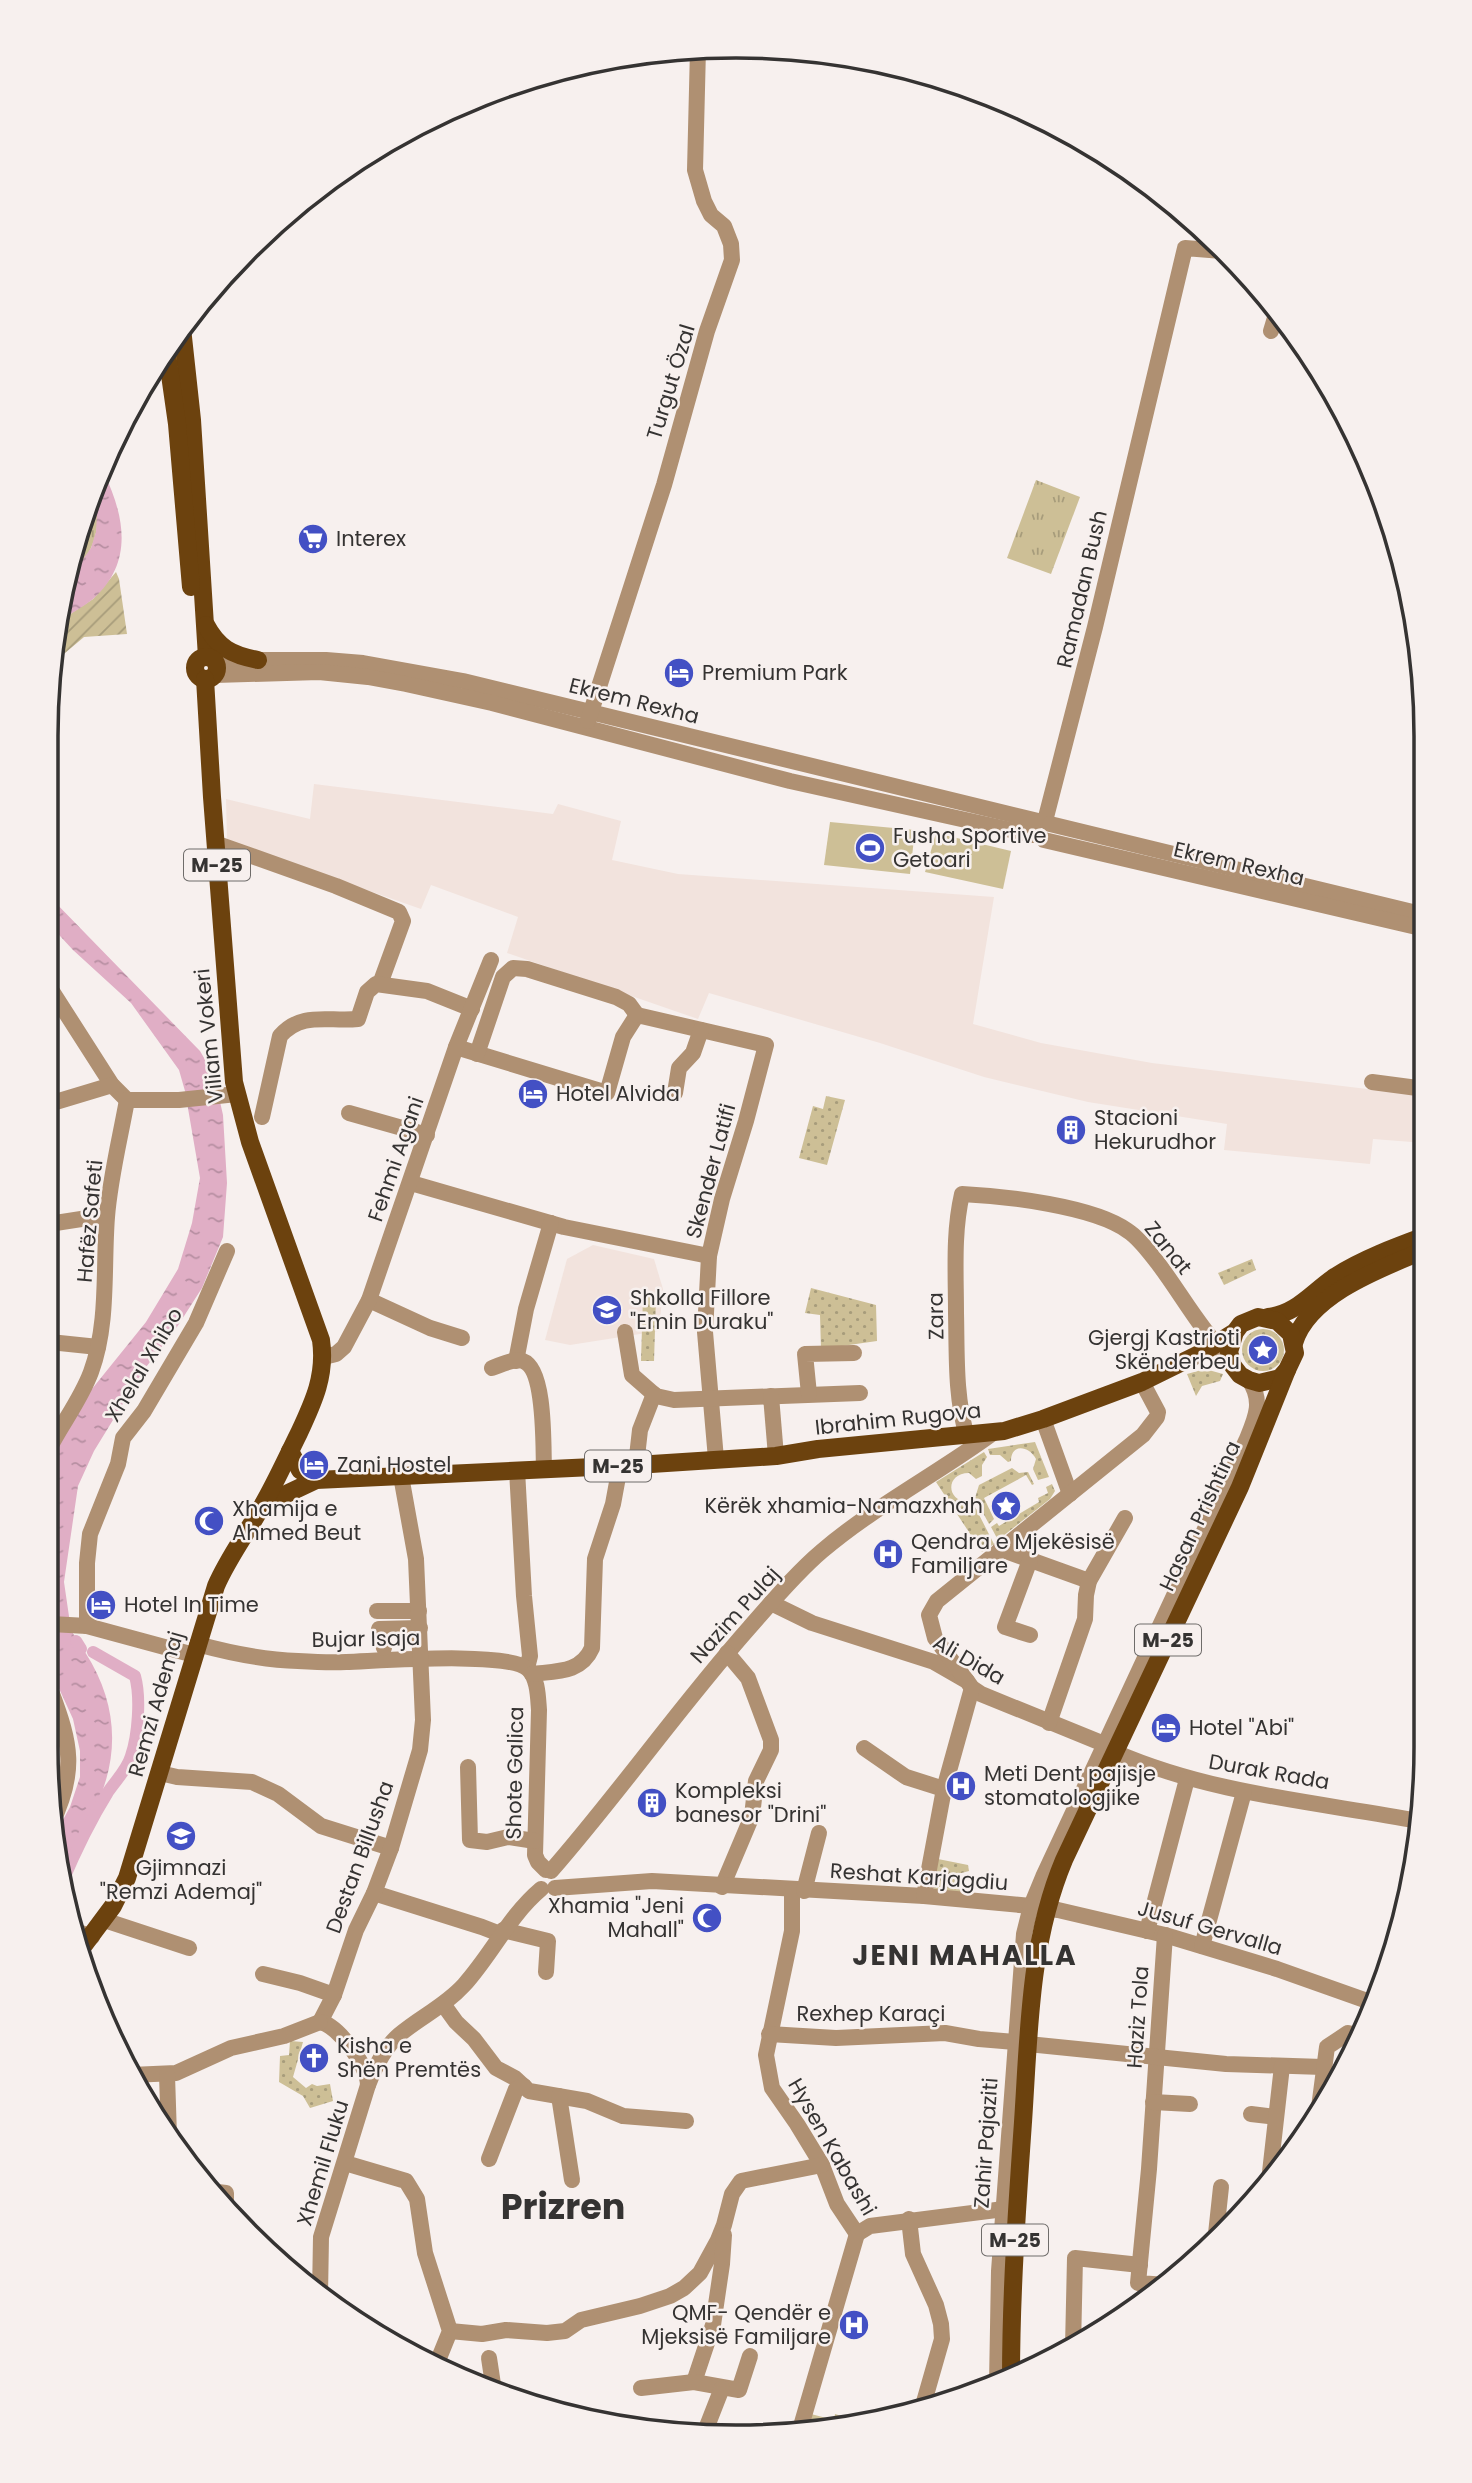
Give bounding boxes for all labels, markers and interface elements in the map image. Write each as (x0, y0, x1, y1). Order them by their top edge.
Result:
street label: Turgut Özal (639, 321, 702, 443)
street label: Ramadan Bush (1049, 507, 1114, 671)
supermarket icon: Interex (296, 522, 330, 556)
place label: Interex (336, 524, 406, 553)
hotel icon: Premium Park (662, 656, 696, 690)
place label: Premium Park (702, 658, 848, 687)
street label: Ekrem Rexha (566, 670, 702, 731)
place label: Fusha Sportive Getoari (893, 821, 1047, 874)
sports icon: Fusha Sportive Getoari (853, 831, 887, 865)
street label: Ekrem Rexha (1171, 834, 1307, 893)
road number: M-25 (184, 850, 250, 880)
street label: Viliam Vokeri (187, 967, 230, 1105)
hotel icon: Hotel Alvida (516, 1077, 550, 1111)
place label: Hotel Alvida (556, 1079, 680, 1108)
street label: Fehmi Agani (361, 1092, 430, 1225)
street label: Skender Latifi (679, 1100, 742, 1241)
place label: Stacioni Hekurudhor (1094, 1103, 1216, 1156)
building icon: Stacioni Hekurudhor (1054, 1113, 1088, 1147)
street label: Hafëz Safeti (70, 1158, 109, 1284)
street label: Zanat (1138, 1215, 1199, 1280)
place label: Shkolla Fillore "Emin Duraku" (630, 1283, 773, 1336)
street label: Zara (921, 1292, 950, 1340)
school or university icon: Shkolla Fillore "Emin Duraku" (590, 1293, 624, 1327)
street label: Xhelal Xhibo (98, 1302, 189, 1427)
place label: Gjergj Kastrioti Skënderbeu (1088, 1323, 1240, 1376)
place icon: Gjergj Kastrioti Skënderbeu (1246, 1333, 1280, 1367)
street label: Ibrahim Rugova (813, 1395, 983, 1442)
street label: Hasan Prishtina (1152, 1436, 1247, 1596)
hotel icon: Zani Hostel (297, 1448, 331, 1482)
place label: Zani Hostel (337, 1450, 452, 1479)
road number: M-25 (585, 1450, 651, 1482)
place icon: Kërëk xhamia-Namazxhah (989, 1489, 1023, 1523)
place label: Kërëk xhamia-Namazxhah (704, 1491, 983, 1520)
place label: Xhamija e Ahmed Beut (232, 1494, 361, 1547)
mosque icon: Xhamija e Ahmed Beut (192, 1504, 226, 1538)
place label: Qendra e Mjekësisë Familjare (911, 1527, 1115, 1580)
hospital icon: Qendra e Mjekësisë Familjare (871, 1537, 905, 1571)
street label: Nazim Pulaj (683, 1560, 786, 1669)
hotel icon: Hotel In Time (84, 1588, 118, 1622)
place label: Hotel In Time (124, 1590, 259, 1619)
street label: Bujar Isaja (311, 1623, 421, 1654)
road number: M-25 (1135, 1624, 1201, 1656)
street label: Ali Dida (928, 1627, 1010, 1692)
street label: Remzi Ademaj (121, 1628, 190, 1780)
street label: Shote Galica (499, 1706, 530, 1840)
hotel icon: Hotel "Abi" (1149, 1711, 1183, 1745)
place label: Hotel "Abi" (1189, 1713, 1294, 1742)
street label: Durak Rada (1206, 1747, 1332, 1796)
place label: Meti Dent pajisje stomatologjike (984, 1759, 1156, 1812)
hospital icon: Meti Dent pajisje stomatologjike (944, 1769, 978, 1803)
place label: Kompleksi banesor "Drini" (675, 1776, 826, 1829)
street label: Destan Billusha (319, 1777, 401, 1937)
building icon: Kompleksi banesor "Drini" (635, 1786, 669, 1820)
school or university icon: Gjimnazi "Remzi Ademaj" (164, 1819, 198, 1853)
place label: Gjimnazi "Remzi Ademaj" (100, 1853, 262, 1906)
street label: Reshat Karjagdiu (829, 1856, 1009, 1897)
place label: Xhamia "Jeni Mahall" (548, 1891, 684, 1944)
street label: Jusuf Gervalla (1134, 1893, 1286, 1962)
mosque icon: Xhamia "Jeni Mahall" (690, 1901, 724, 1935)
district label: JENI MAHALLA (852, 1936, 1078, 1975)
street label: Haziz Tola (1119, 1965, 1156, 2069)
street label: Rexhep Karaçi (797, 1999, 945, 2028)
place label: Kisha e Shën Premtës (337, 2031, 481, 2084)
church icon: Kisha e Shën Premtës (297, 2041, 331, 2075)
street label: Hysen Kabashi (781, 2073, 884, 2221)
street label: Zahir Pajaziti (966, 2077, 1005, 2209)
street label: Xhemil Fluku (290, 2096, 355, 2229)
district label: Prizren (501, 2182, 625, 2231)
road number: M-25 (982, 2224, 1048, 2256)
place label: QMF- Qendër e Mjeksisë Familjare (641, 2298, 831, 2351)
hospital icon: QMF- Qendër e Mjeksisë Familjare (837, 2308, 871, 2342)

